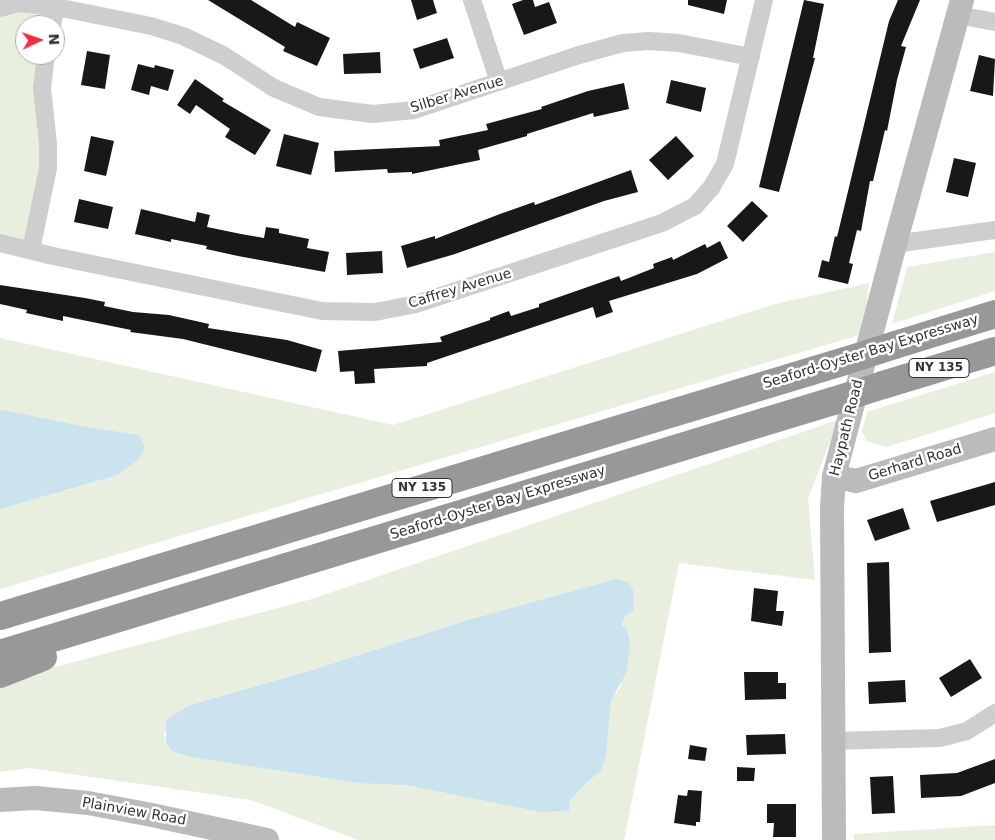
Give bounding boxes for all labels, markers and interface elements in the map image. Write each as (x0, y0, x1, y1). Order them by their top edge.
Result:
north arrow (15, 15, 65, 65)
text: N (46, 33, 62, 46)
street label: Silber Avenue (408, 73, 506, 117)
street label: Caffrey Avenue (406, 265, 514, 313)
street label: Seaford-Oyster Bay Expressway (761, 311, 981, 393)
road number: NY 135 (909, 358, 969, 378)
street label: Haypath Road (827, 378, 867, 478)
street label: Gerhard Road (866, 441, 964, 485)
street label: Seaford-Oyster Bay Expressway (388, 462, 608, 544)
road number: NY 135 (392, 478, 452, 498)
street label: Plainview Road (81, 795, 187, 829)

